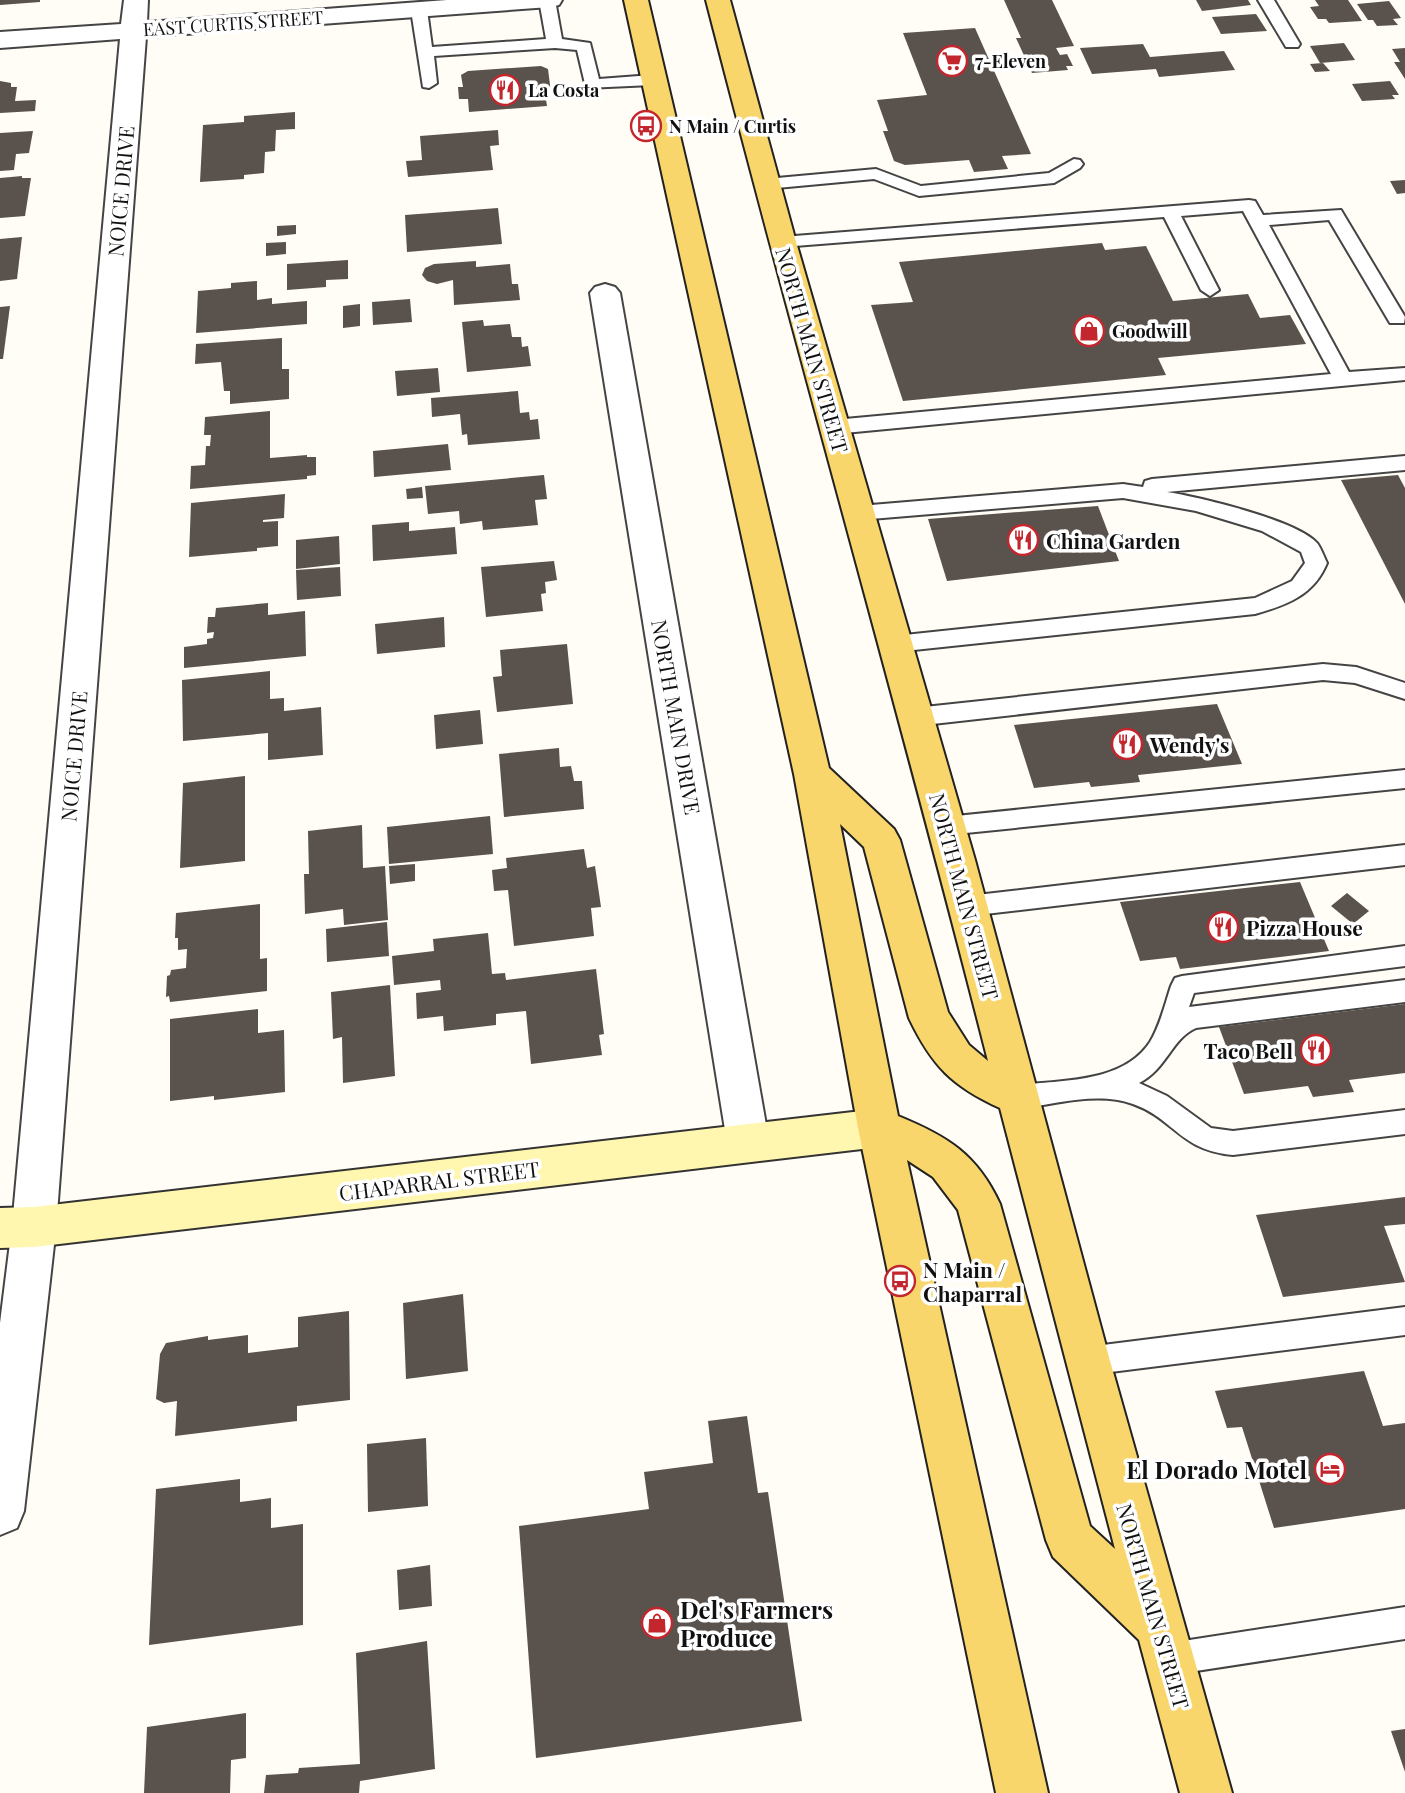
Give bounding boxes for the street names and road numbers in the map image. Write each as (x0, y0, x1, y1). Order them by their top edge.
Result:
street label: EAST CURTIS STREET (142, 5, 324, 41)
street label: NOICE DRIVE (100, 124, 140, 258)
street label: NORTH MAIN STREET (770, 244, 856, 456)
street label: NORTH MAIN DRIVE (646, 617, 708, 817)
street label: NOICE DRIVE (53, 689, 93, 823)
street label: NORTH MAIN STREET (924, 790, 1006, 1002)
street label: CHAPARRAL STREET (337, 1154, 541, 1206)
street label: NORTH MAIN STREET (1111, 1500, 1197, 1712)

